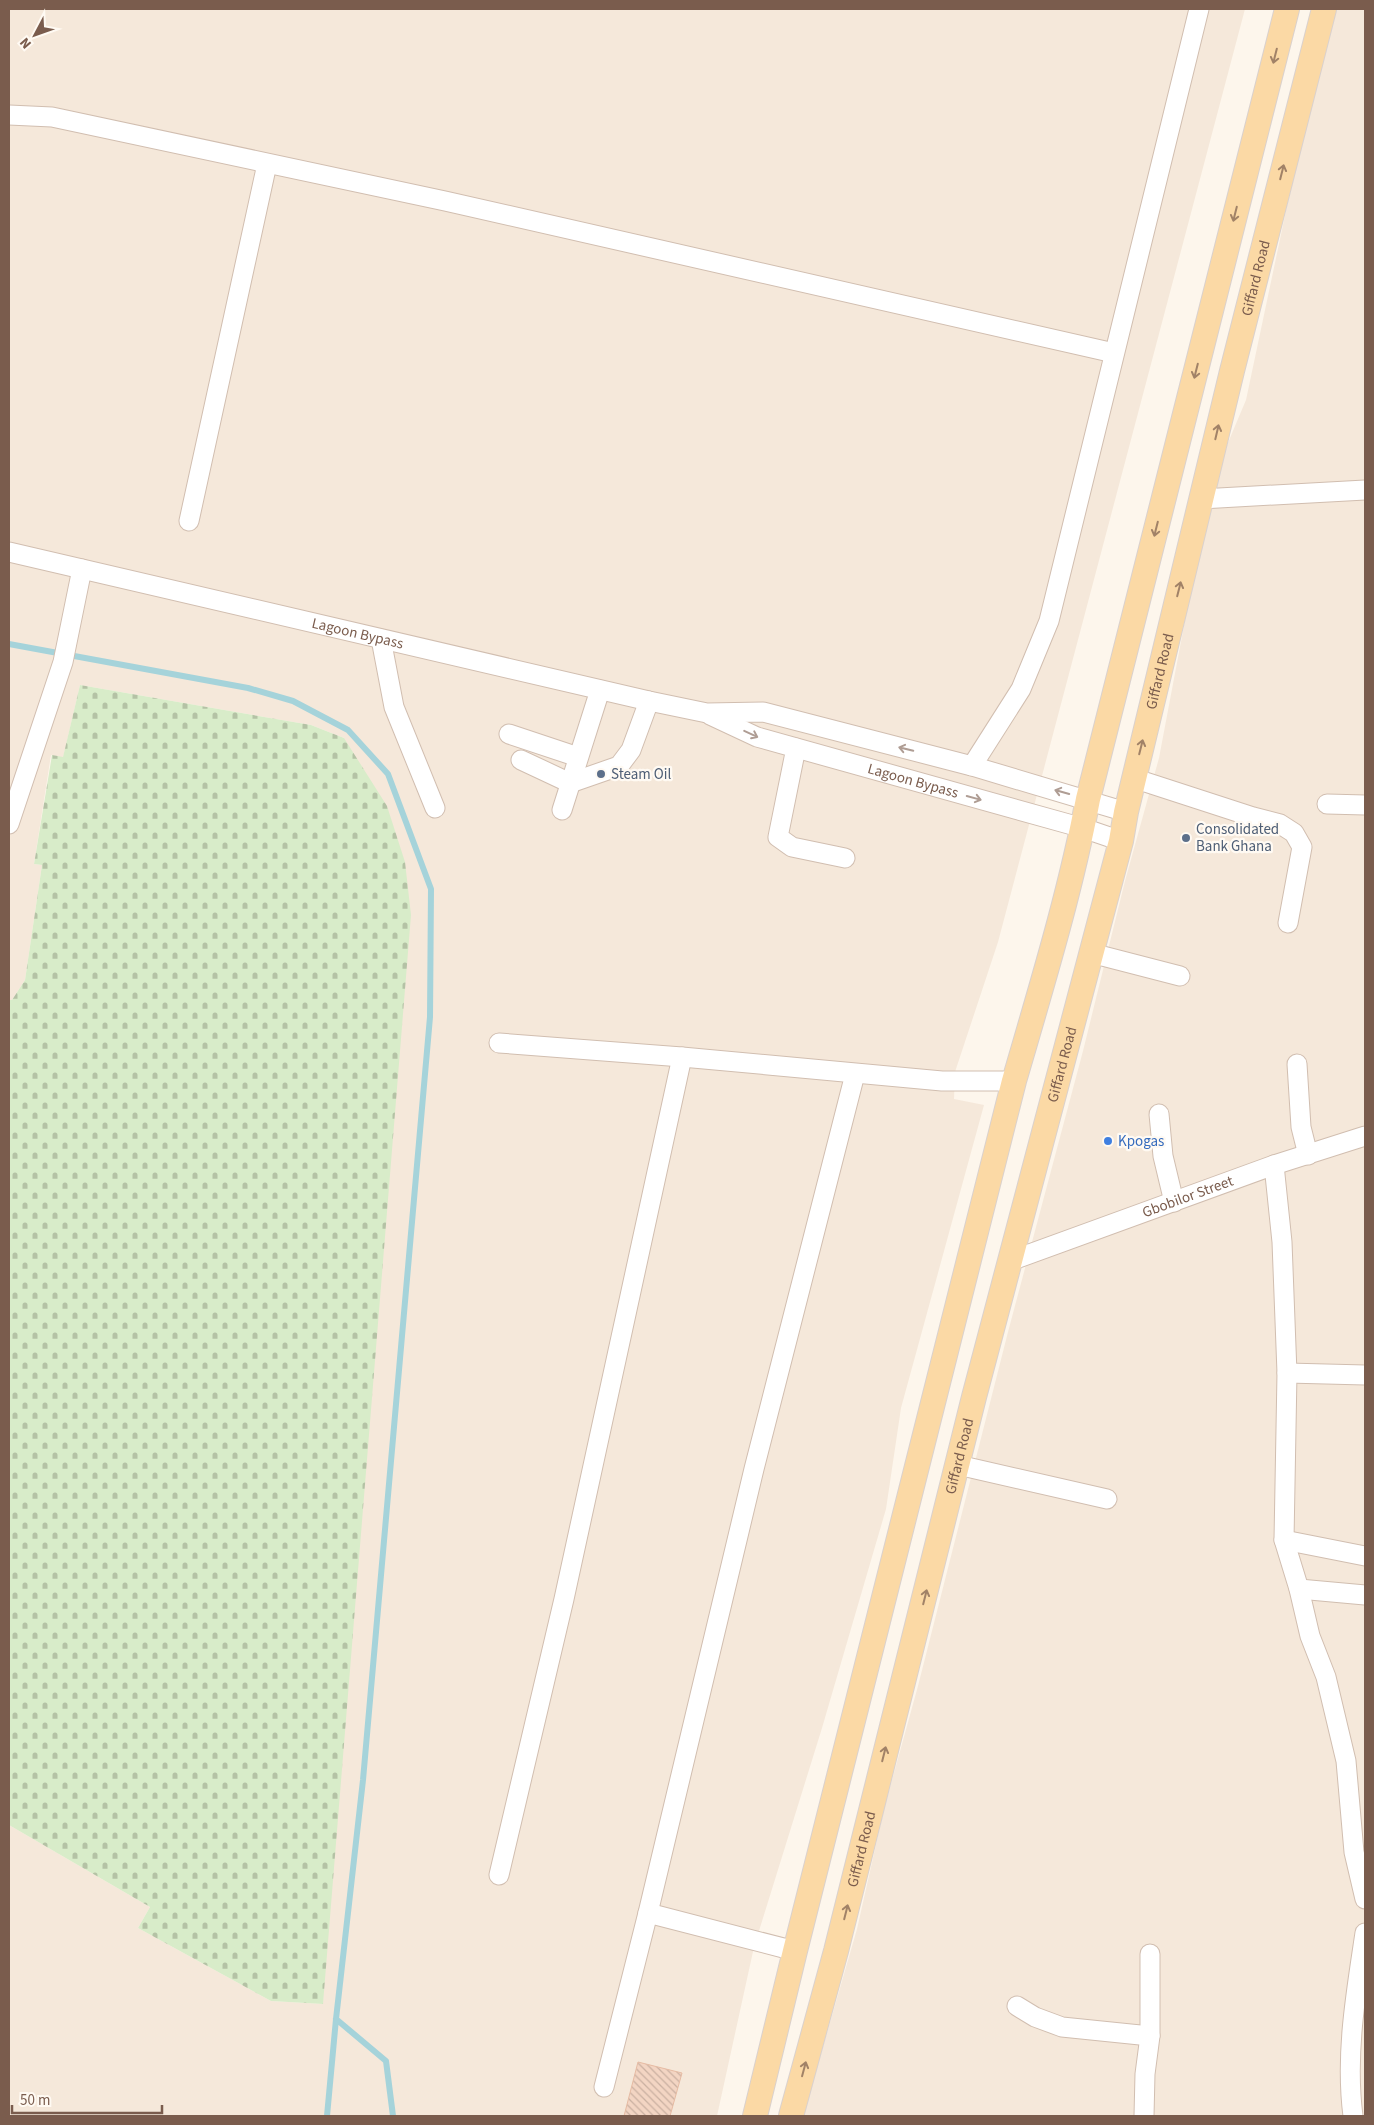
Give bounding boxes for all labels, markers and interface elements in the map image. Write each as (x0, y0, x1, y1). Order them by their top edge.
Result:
north arrow (10, 10, 60, 60)
text: N (15, 33, 37, 53)
one-way arrow (1270, 48, 1279, 64)
one-way arrow (1278, 165, 1287, 181)
one-way arrow (1230, 205, 1240, 221)
street label: Giffard Road (1236, 238, 1276, 318)
one-way arrow (1191, 363, 1200, 379)
one-way arrow (1213, 424, 1222, 440)
one-way arrow (1151, 520, 1160, 536)
one-way arrow (1175, 582, 1184, 598)
street label: Lagoon Bypass (310, 613, 406, 655)
street label: Giffard Road (1141, 631, 1180, 712)
one-way arrow (743, 730, 758, 739)
one-way arrow (1137, 740, 1146, 756)
one-way arrow (898, 744, 914, 753)
street label: Lagoon Bypass (865, 758, 961, 804)
place label: Steam Oil (611, 764, 671, 785)
marker: Steam Oil (595, 768, 607, 780)
one-way arrow (1055, 787, 1071, 796)
one-way arrow (966, 794, 982, 803)
place label: Consolidated Bank Ghana (1196, 819, 1279, 857)
marker: Consolidated Bank Ghana (1180, 832, 1192, 844)
street label: Giffard Road (1042, 1024, 1082, 1105)
place label: Kpogas (1118, 1131, 1164, 1152)
marker: Kpogas (1102, 1135, 1114, 1147)
street label: Gbobilor Street (1139, 1171, 1236, 1223)
street label: Giffard Road (940, 1416, 979, 1496)
one-way arrow (921, 1589, 930, 1605)
one-way arrow (880, 1747, 890, 1763)
street label: Giffard Road (842, 1809, 881, 1889)
one-way arrow (842, 1905, 851, 1921)
one-way arrow (800, 2062, 809, 2078)
scale bar (12, 2082, 162, 2114)
text: 50 m (20, 2090, 50, 2111)

